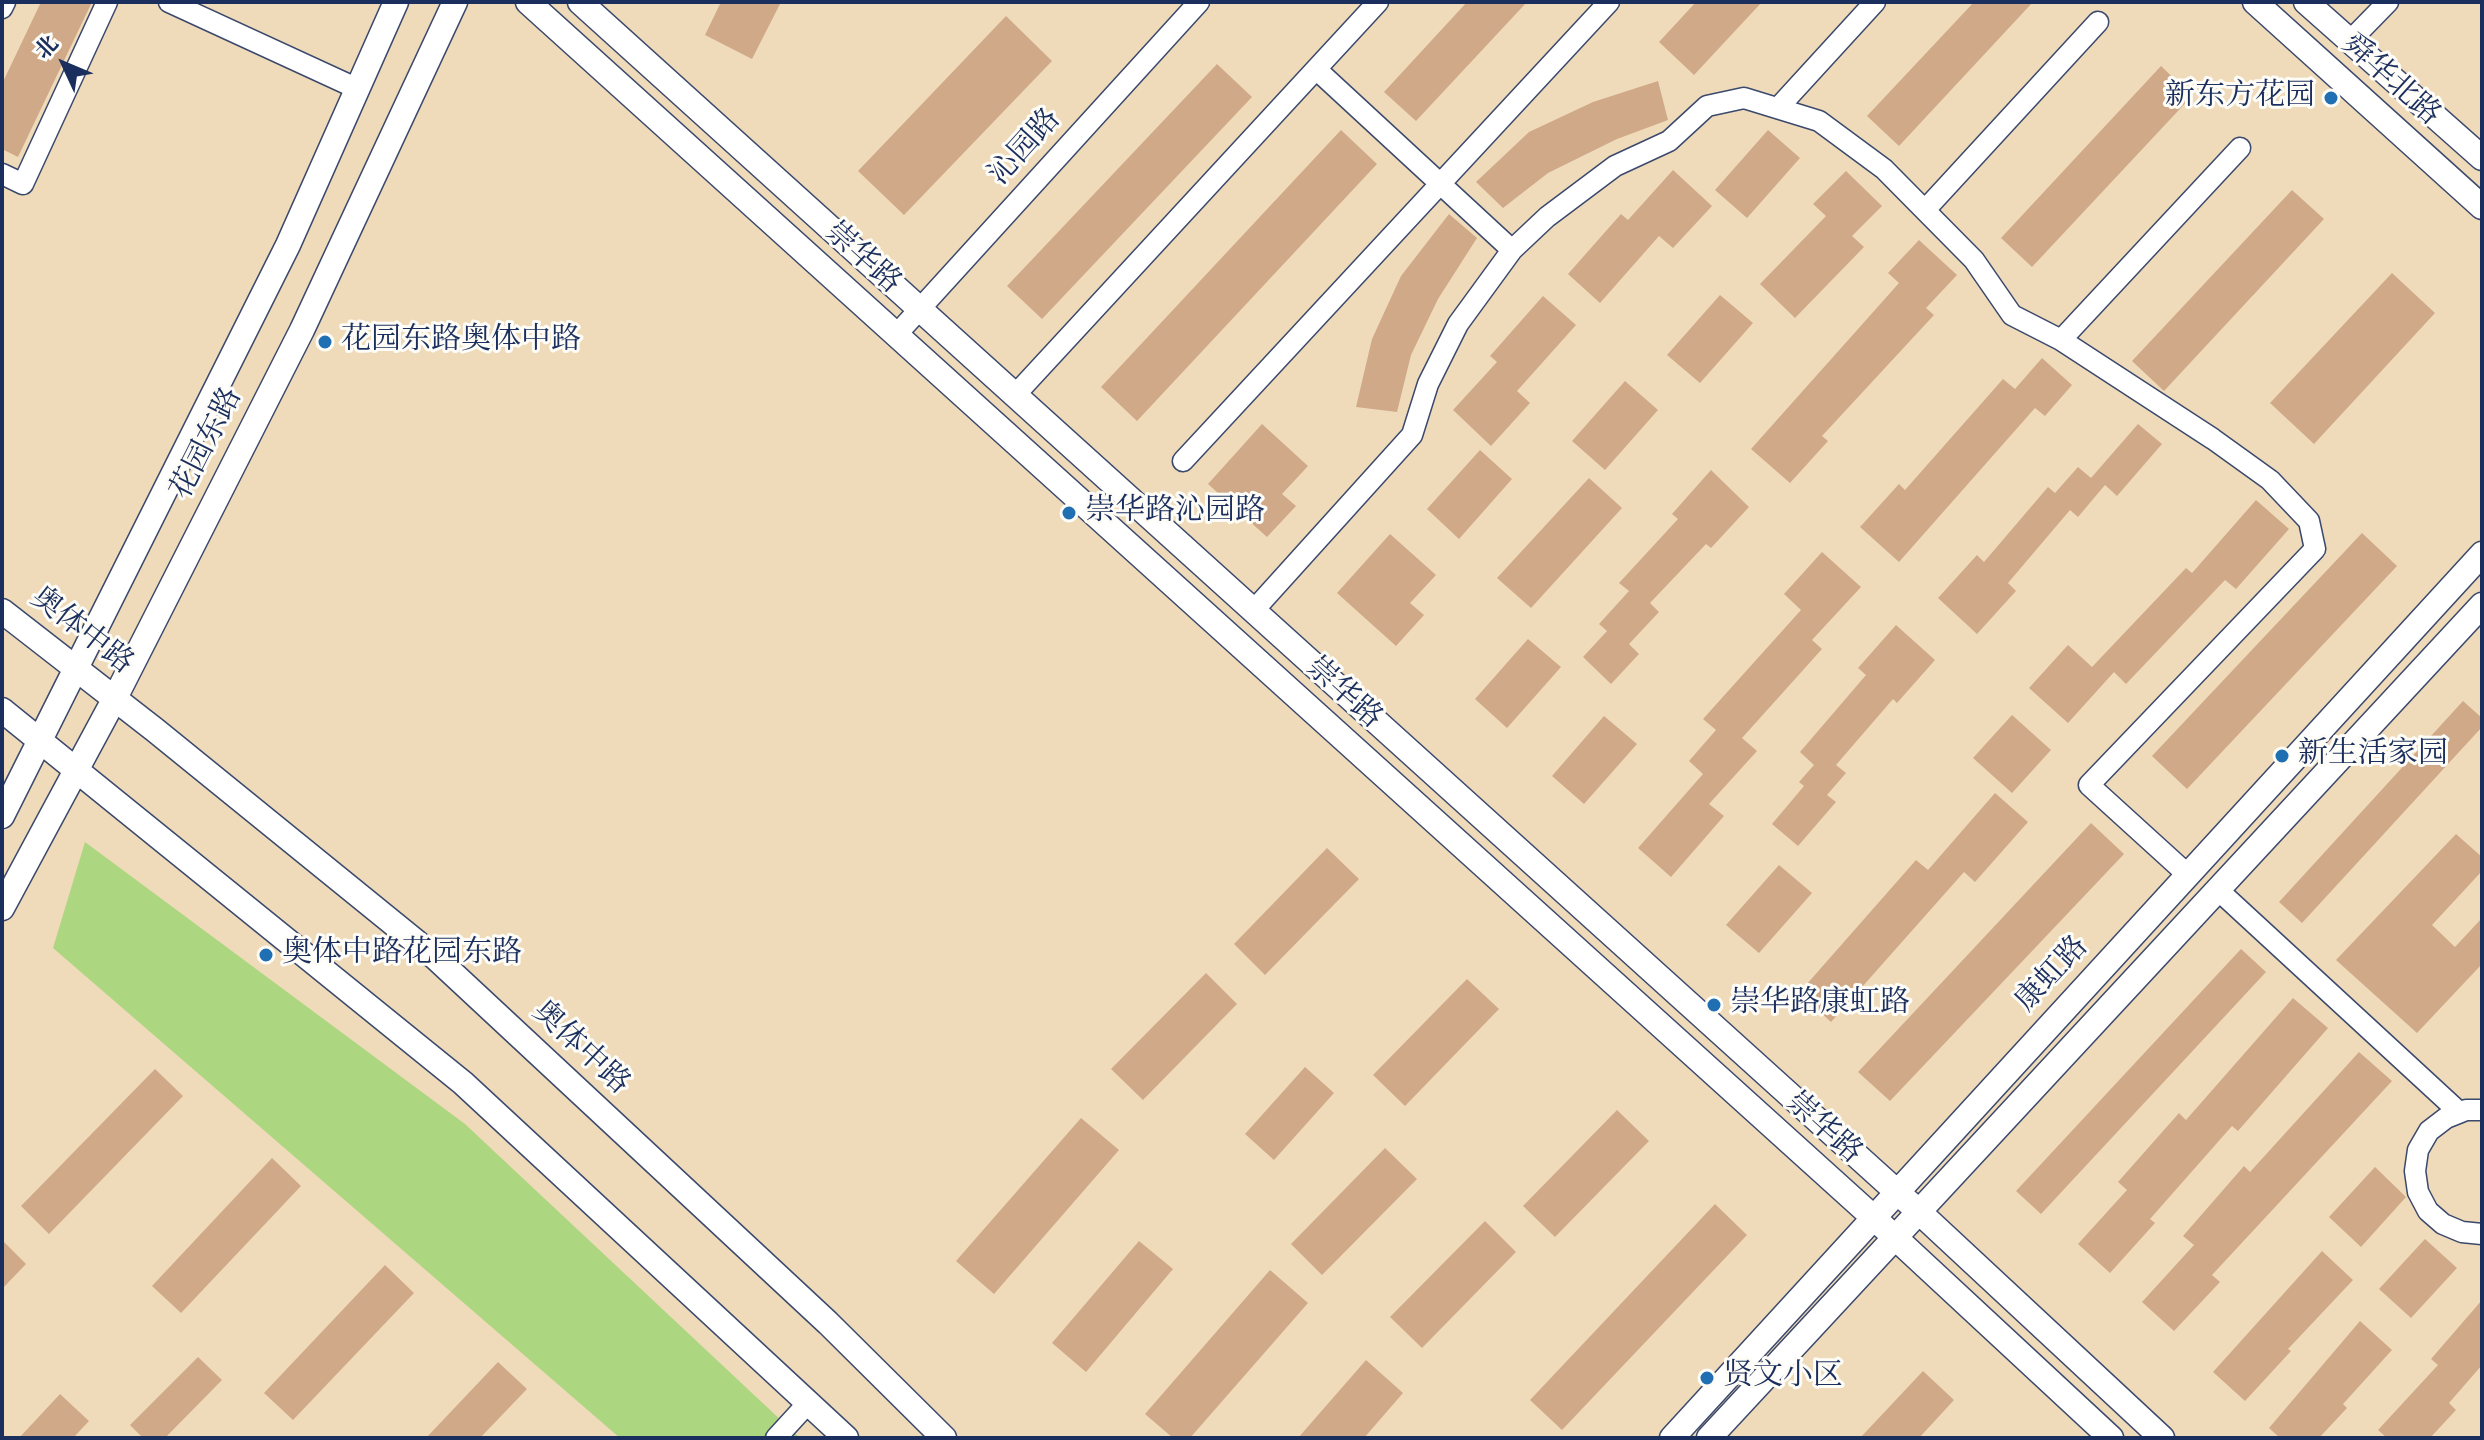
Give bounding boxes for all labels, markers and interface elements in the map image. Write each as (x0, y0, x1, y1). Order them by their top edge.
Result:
north arrow (24, 24, 104, 104)
street label: 舜华北路 (2333, 27, 2447, 135)
text: 北 (29, 30, 64, 65)
place label: 新东方花园 (2165, 80, 2315, 116)
marker: 新东方花园 (2322, 89, 2340, 107)
street label: 沁园路 (983, 103, 1069, 193)
street label: 崇华路 (817, 216, 907, 302)
place label: 花园东路奥体中路 (341, 324, 581, 360)
marker: 花园东路奥体中路 (316, 333, 334, 351)
street label: 花园东路 (165, 382, 251, 506)
place label: 崇华路沁园路 (1085, 495, 1265, 531)
marker: 崇华路沁园路 (1060, 504, 1078, 522)
street label: 奥体中路 (23, 581, 139, 683)
street label: 崇华路 (1298, 651, 1388, 737)
place label: 新生活家园 (2298, 738, 2448, 774)
marker: 新生活家园 (2273, 747, 2291, 765)
street label: 康虹路 (2009, 930, 2097, 1020)
place label: 奥体中路花园东路 (282, 937, 522, 973)
marker: 奥体中路花园东路 (257, 946, 275, 964)
place label: 崇华路康虹路 (1730, 987, 1910, 1023)
street label: 奥体中路 (524, 995, 636, 1103)
marker: 崇华路康虹路 (1705, 996, 1723, 1014)
street label: 崇华路 (1778, 1086, 1868, 1172)
place label: 贤文小区 (1723, 1360, 1843, 1396)
marker: 贤文小区 (1698, 1369, 1716, 1387)

